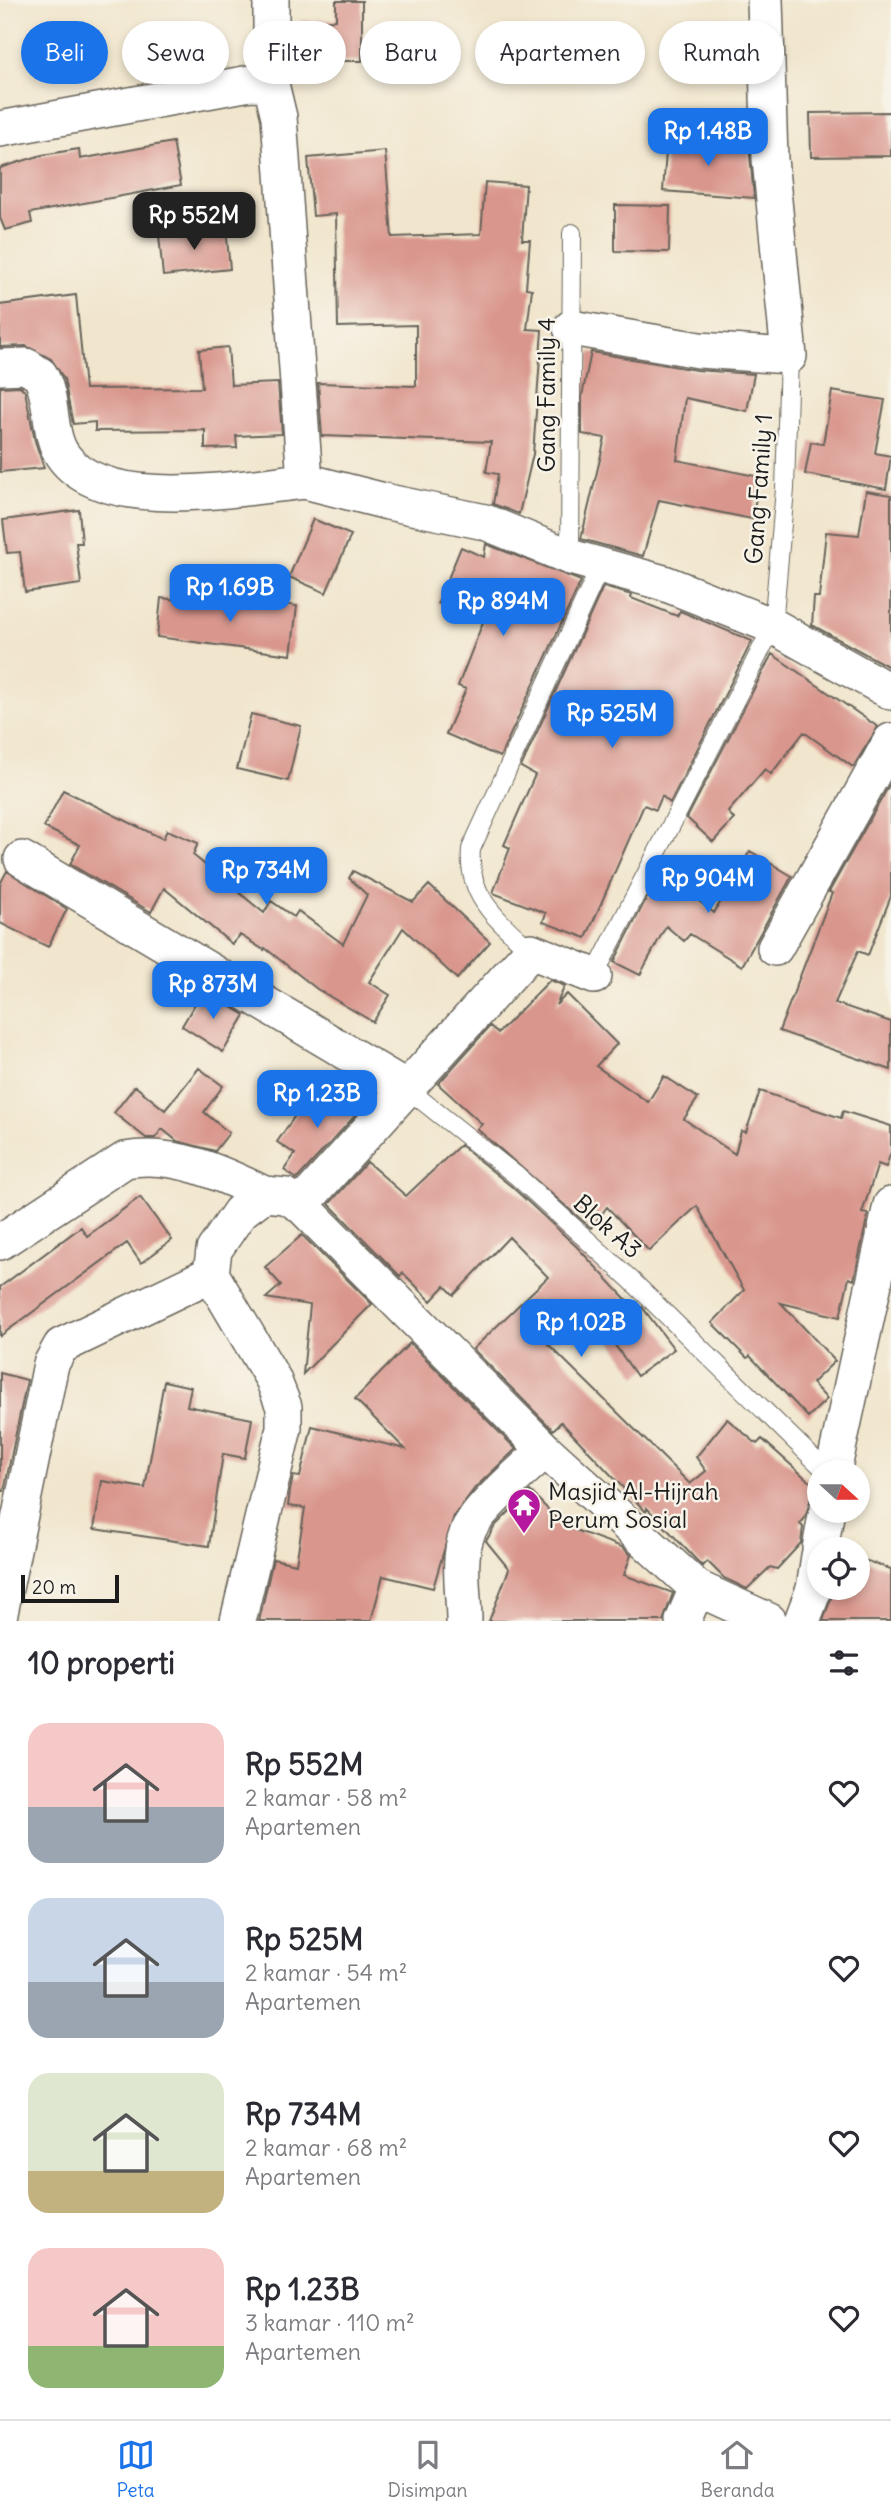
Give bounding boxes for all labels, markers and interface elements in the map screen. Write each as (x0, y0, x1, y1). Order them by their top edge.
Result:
chip: Beli (21, 21, 108, 84)
chip: Sewa (122, 21, 229, 84)
chip: Filter (243, 21, 346, 84)
chip: Baru (360, 21, 461, 84)
chip: Apartemen (475, 21, 645, 84)
chip: Rumah (659, 21, 784, 84)
pin: Rp 1.48B (636, 108, 780, 168)
text: Rp 1.48B (664, 116, 752, 145)
pin: Rp 552M (129, 192, 259, 252)
text: Rp 552M (149, 200, 239, 229)
street label: Gang Family 4 (531, 317, 561, 473)
street label: Gang Family 1 (738, 413, 778, 565)
pin: Rp 1.69B (158, 564, 302, 624)
text: Rp 1.69B (186, 572, 274, 601)
pin: Rp 894M (438, 578, 568, 638)
text: Rp 894M (457, 586, 549, 615)
pin: Rp 525M (547, 690, 677, 750)
text: Rp 525M (567, 698, 657, 727)
pin: Rp 734M (201, 848, 331, 907)
text: Rp 734M (221, 855, 311, 884)
pin: Rp 904M (643, 856, 773, 915)
text: Rp 904M (661, 863, 755, 892)
pin: Rp 873M (148, 962, 278, 1021)
text: Rp 873M (168, 969, 258, 998)
pin: Rp 1.23B (245, 1070, 389, 1130)
text: Rp 1.23B (273, 1078, 361, 1107)
street label: Blok A3 (568, 1188, 648, 1264)
pin: Rp 1.02B (509, 1300, 653, 1359)
text: Rp 1.02B (536, 1307, 626, 1336)
north arrow (807, 1460, 870, 1522)
map controls (807, 1460, 870, 1600)
place label: Masjid Al-Hijrah Perum Sosial (548, 1476, 719, 1534)
temple icon: Masjid Al-Hijrah Perum Sosial (505, 1486, 543, 1535)
button: locate (807, 1537, 870, 1600)
scale bar (21, 1572, 119, 1604)
text: 20 m (32, 1575, 76, 1599)
text: 10 properti (28, 1644, 175, 1682)
icon: filters (825, 1644, 863, 1682)
text: Rp 552M (245, 1745, 364, 1783)
icon: home (84, 1751, 168, 1835)
icon: heart (825, 1774, 863, 1812)
text: 2 kamar · 58 m² (245, 1783, 407, 1812)
text: Apartemen (245, 1812, 361, 1841)
text: Rp 525M (245, 1920, 364, 1958)
icon: home (84, 1926, 168, 2010)
icon: heart (825, 1949, 863, 1987)
text: 2 kamar · 54 m² (245, 1958, 407, 1987)
text: Apartemen (245, 1987, 361, 2016)
text: Rp 734M (245, 2095, 362, 2133)
icon: home (84, 2101, 168, 2185)
icon: heart (825, 2124, 863, 2162)
text: 2 kamar · 68 m² (245, 2133, 407, 2162)
text: Apartemen (245, 2162, 361, 2191)
text: Rp 1.23B (245, 2270, 360, 2308)
icon: home (84, 2276, 168, 2360)
icon: heart (825, 2299, 863, 2337)
text: 3 kamar · 110 m² (245, 2308, 415, 2337)
text: Apartemen (245, 2337, 361, 2366)
tab: Peta (116, 2436, 155, 2502)
tab: Disimpan (388, 2436, 468, 2502)
tab: Beranda (700, 2436, 775, 2502)

